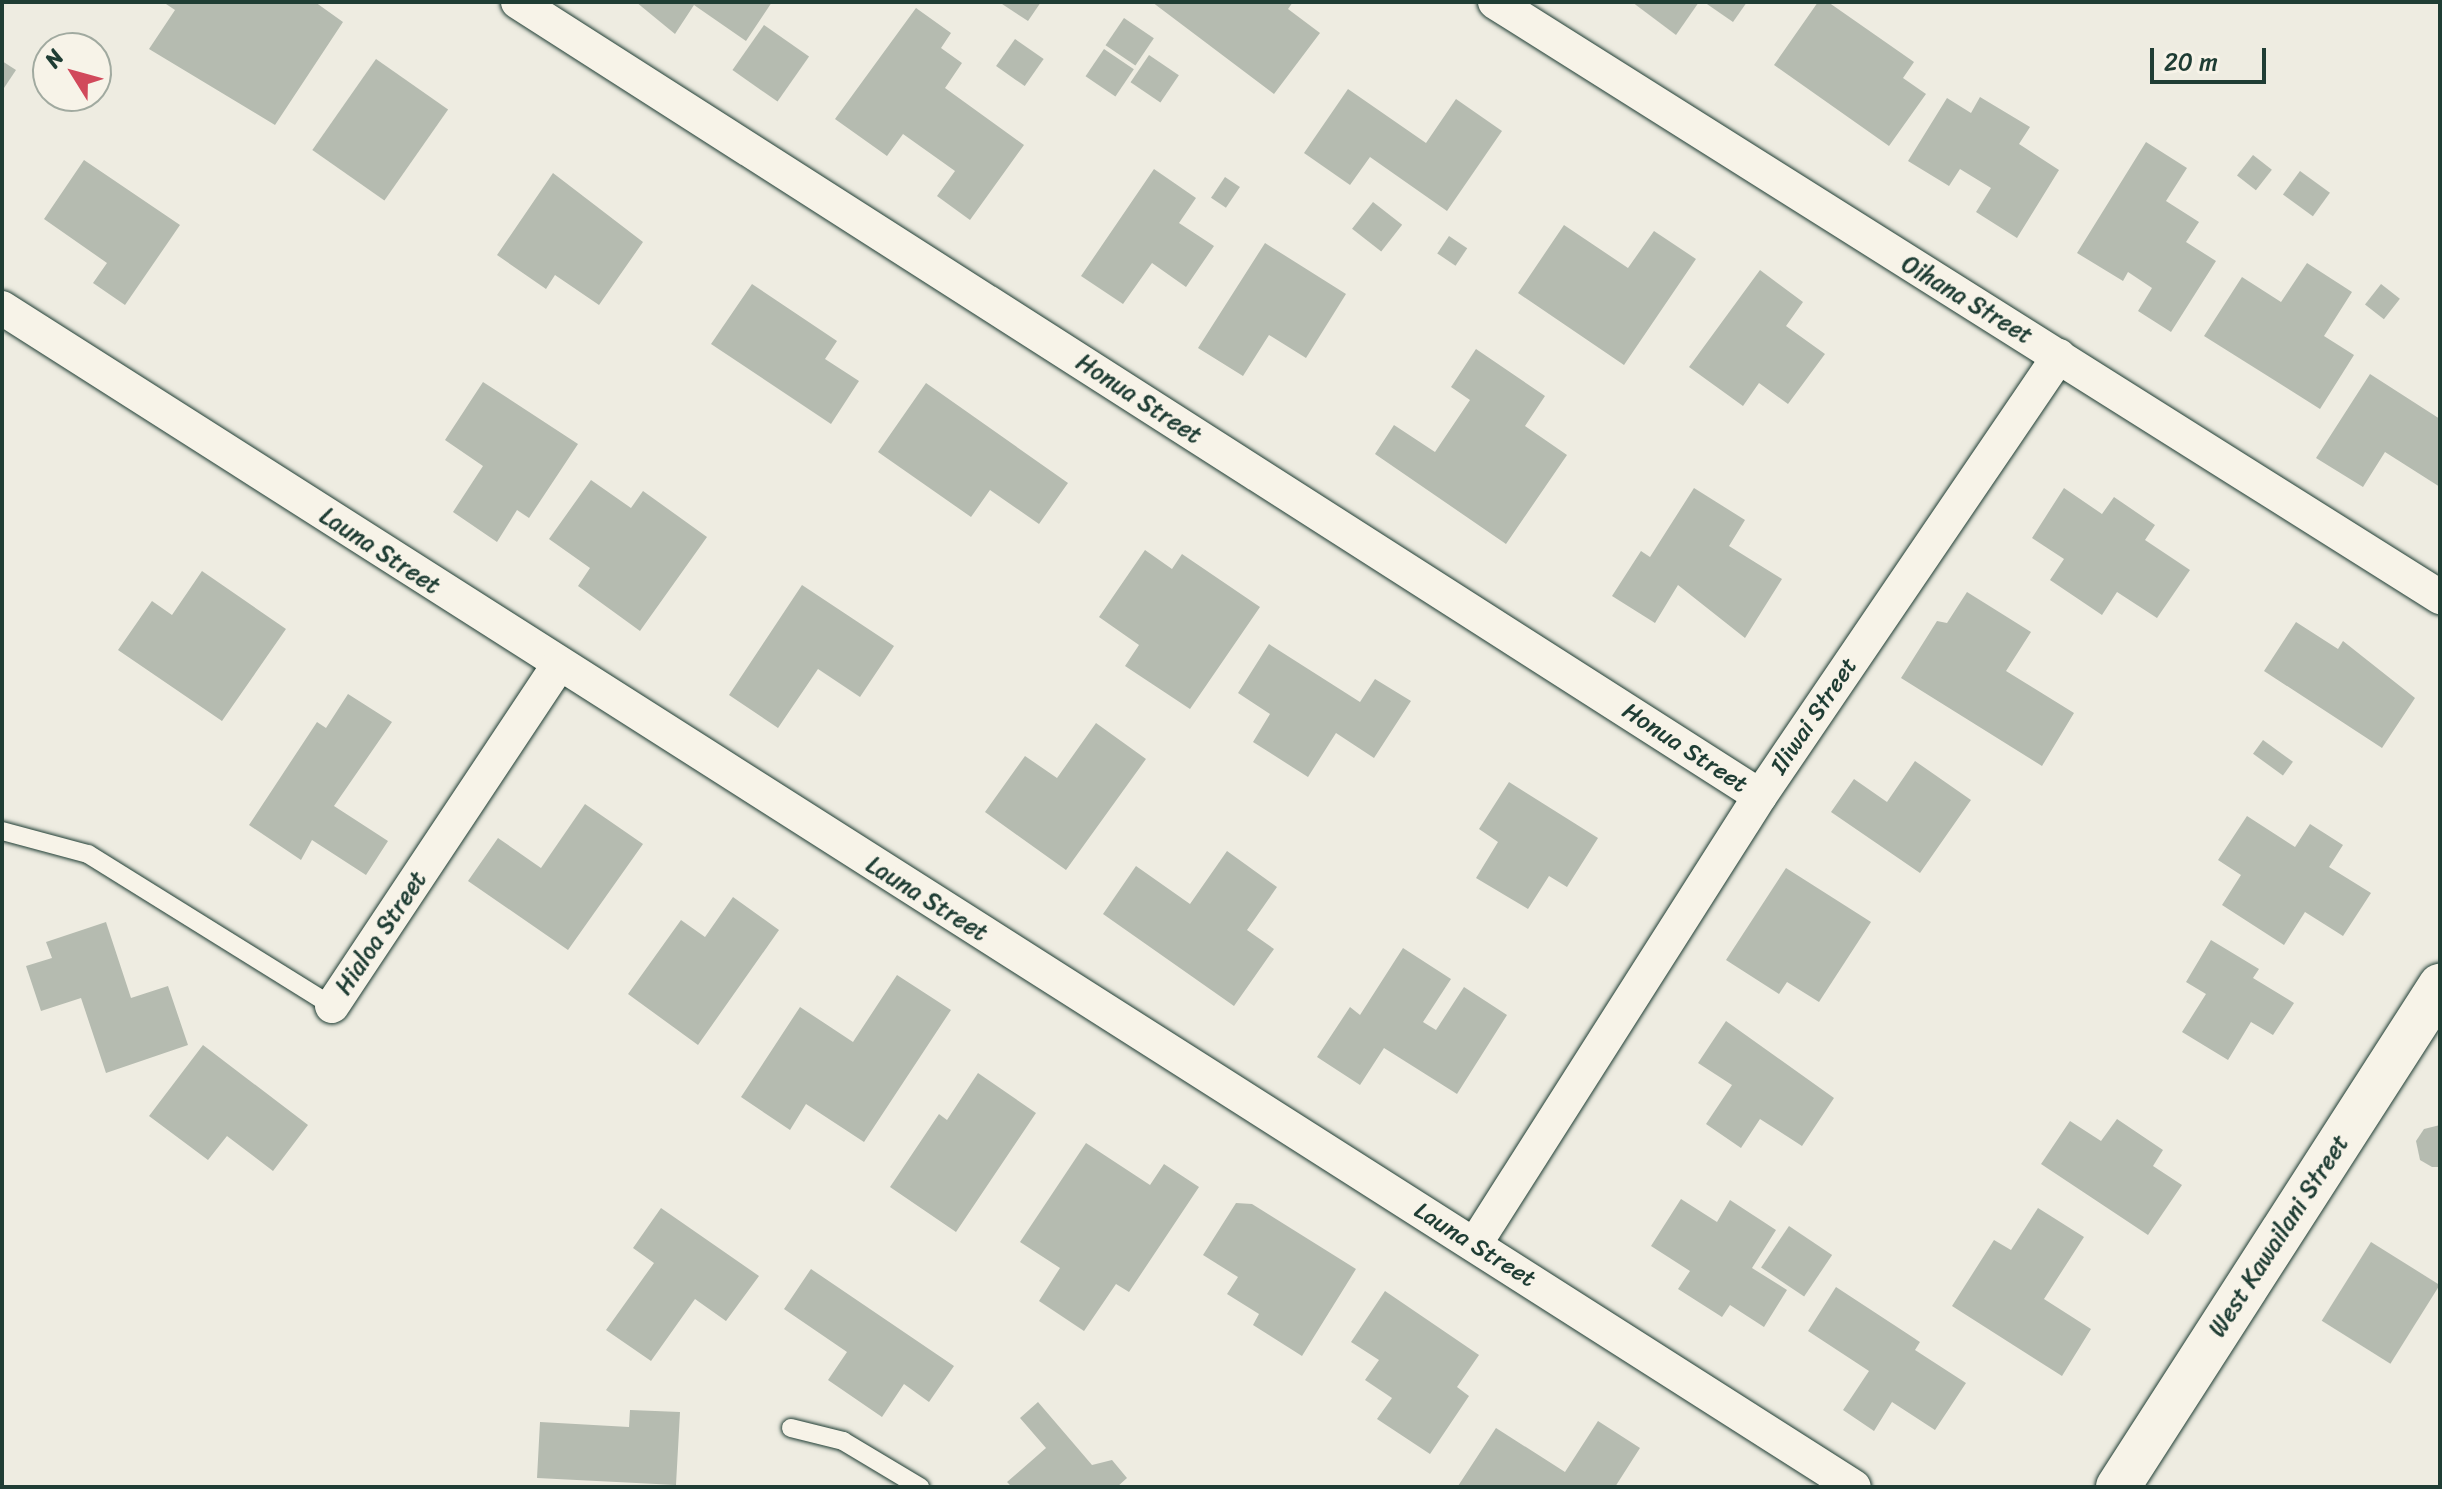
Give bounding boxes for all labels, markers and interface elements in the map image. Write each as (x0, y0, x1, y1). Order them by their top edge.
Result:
north arrow (32, 32, 112, 112)
scale bar (2154, 32, 2270, 82)
text: N (34, 41, 74, 76)
text: 20 m (2164, 41, 2218, 83)
street label: Oihana Street (1896, 250, 2038, 350)
street label: Honua Street (1071, 348, 1207, 450)
street label: Launa Street (315, 502, 445, 600)
street label: Iliwai Street (1765, 652, 1863, 780)
street label: Honua Street (1617, 697, 1753, 799)
street label: Launa Street (861, 850, 993, 948)
street label: Hialoa Street (329, 866, 433, 1000)
street label: West Kawailani Street (2203, 1130, 2355, 1342)
street label: Launa Street (1409, 1196, 1541, 1294)

